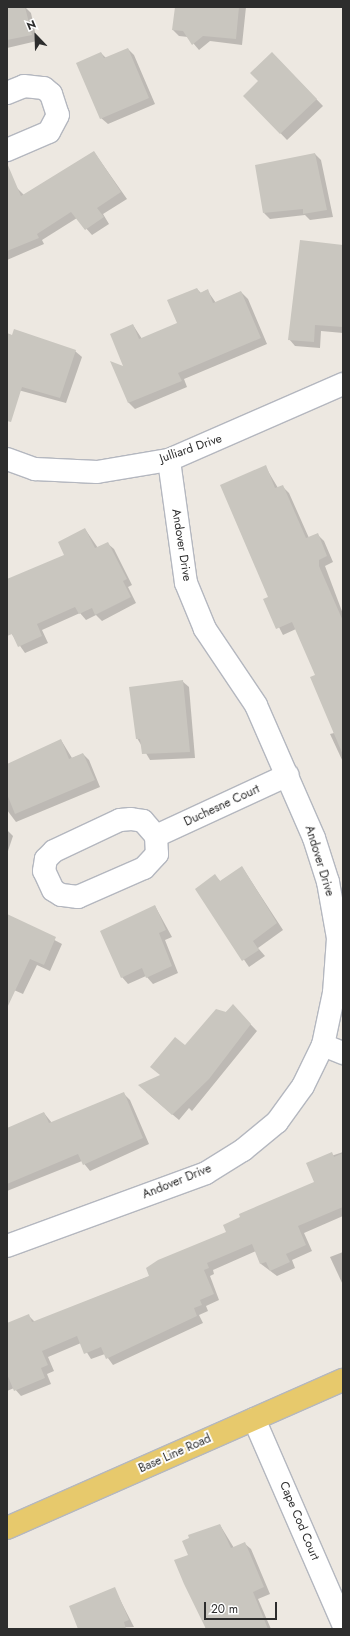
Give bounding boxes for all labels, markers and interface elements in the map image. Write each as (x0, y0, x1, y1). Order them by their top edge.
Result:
north arrow (16, 16, 56, 56)
text: N (24, 16, 38, 34)
street label: Julliard Drive (158, 432, 224, 466)
street label: Andover Drive (168, 508, 194, 582)
street label: Duchesne Court (182, 782, 262, 830)
street label: Andover Drive (301, 824, 337, 898)
street label: Andover Drive (140, 1162, 214, 1202)
street label: Base Line Road (137, 1432, 213, 1476)
street label: Cape Cod Court (276, 1480, 322, 1562)
scale bar (206, 1594, 279, 1620)
text: 20 m (211, 1600, 238, 1618)

